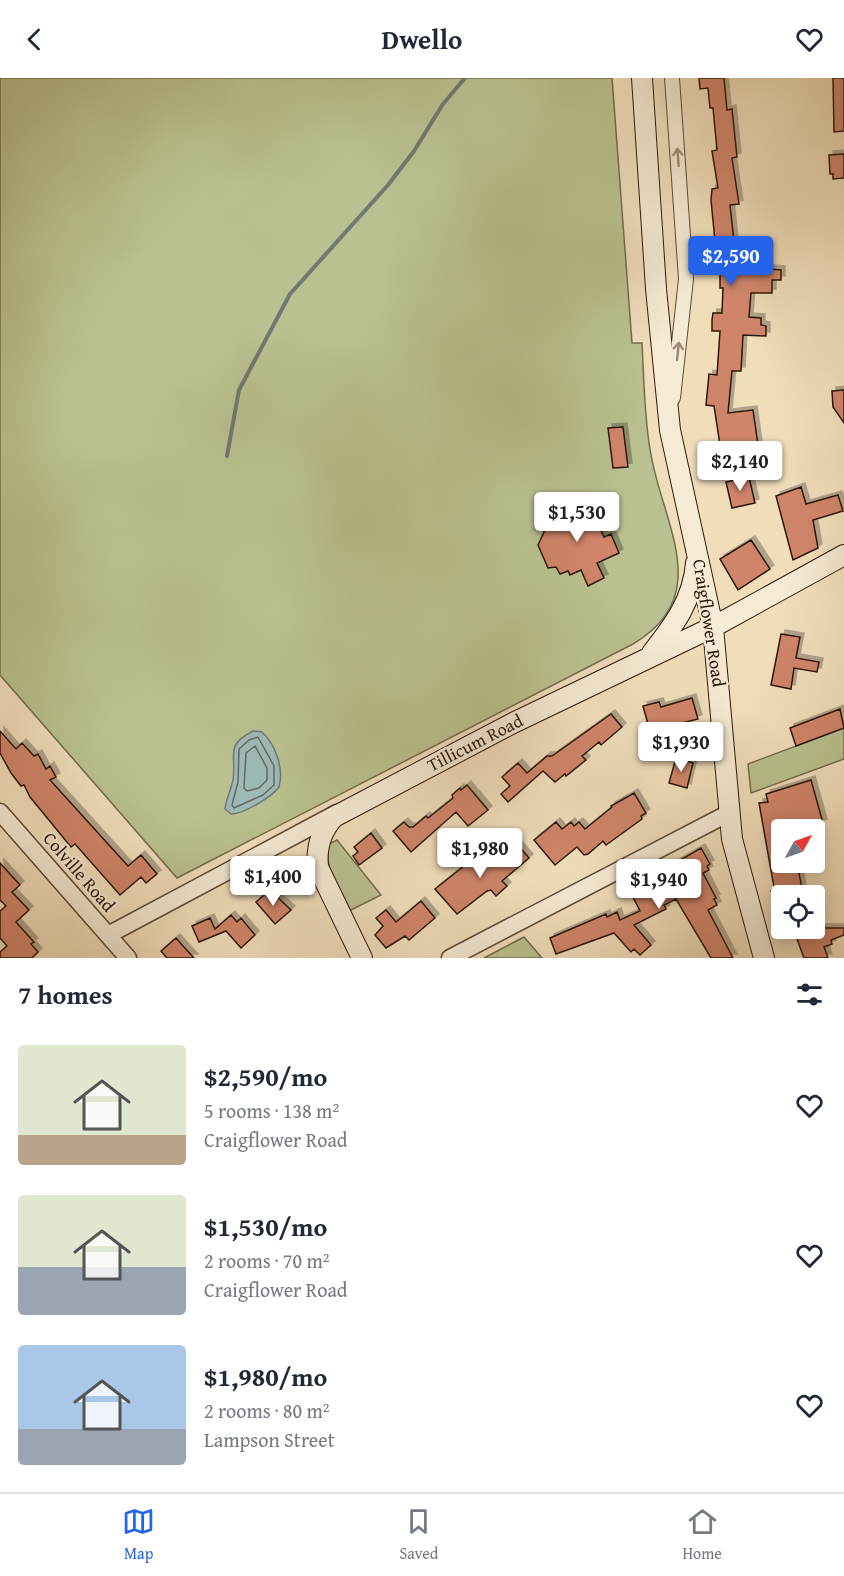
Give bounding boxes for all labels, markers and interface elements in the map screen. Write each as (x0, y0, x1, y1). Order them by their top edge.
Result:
text: Dwello (382, 19, 462, 59)
icon: back (18, 23, 51, 56)
icon: heart (793, 23, 826, 56)
one-way arrow (672, 148, 683, 167)
pin: $2,590 (682, 236, 780, 287)
text: $2,590 (702, 241, 760, 270)
one-way arrow (673, 342, 684, 362)
pin: $2,140 (691, 441, 789, 492)
text: $2,140 (711, 446, 769, 475)
pin: $1,530 (528, 492, 626, 543)
text: $1,530 (548, 497, 606, 526)
street label: Craigflower Road (686, 557, 733, 689)
street label: Tillicum Road (422, 707, 528, 778)
pin: $1,930 (632, 722, 730, 773)
text: $1,930 (652, 727, 710, 756)
north arrow (771, 819, 825, 873)
map controls (771, 819, 825, 939)
street label: Colville Road (37, 826, 122, 918)
pin: $1,980 (431, 828, 529, 879)
text: $1,980 (451, 833, 509, 862)
pin: $1,400 (224, 856, 322, 907)
pin: $1,940 (610, 859, 708, 910)
text: $1,400 (244, 861, 302, 890)
text: $1,940 (630, 864, 688, 893)
button: locate (771, 885, 825, 939)
text: 7 homes (18, 975, 113, 1014)
icon: filters (793, 978, 826, 1011)
text: $2,590/mo (204, 1057, 327, 1096)
icon: home (66, 1069, 138, 1141)
icon: heart (793, 1089, 826, 1122)
text: 5 rooms · 138 m² (204, 1096, 339, 1125)
text: Craigflower Road (204, 1125, 348, 1154)
text: $1,530/mo (204, 1207, 327, 1246)
icon: home (66, 1219, 138, 1291)
icon: heart (793, 1239, 826, 1272)
text: 2 rooms · 70 m² (204, 1246, 330, 1275)
text: Craigflower Road (204, 1275, 348, 1304)
text: $1,980/mo (204, 1357, 327, 1396)
icon: home (66, 1369, 138, 1441)
icon: heart (793, 1389, 826, 1422)
text: 2 rooms · 80 m² (204, 1396, 330, 1425)
text: Lampson Street (204, 1425, 335, 1454)
tab: Map (122, 1505, 155, 1565)
tab: Saved (399, 1505, 438, 1565)
tab: Home (682, 1505, 722, 1565)

